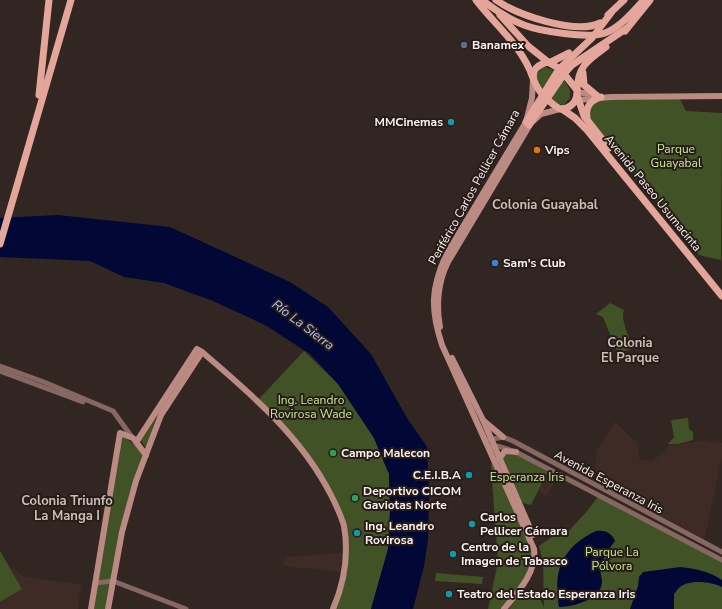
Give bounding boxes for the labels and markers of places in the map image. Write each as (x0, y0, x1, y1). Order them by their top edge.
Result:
place label: Banamex (472, 37, 524, 53)
marker: Banamex (459, 40, 469, 50)
place label: MMCinemas (374, 114, 443, 130)
marker: MMCinemas (446, 117, 456, 127)
place label: Vips (544, 142, 570, 158)
marker: Vips (532, 145, 542, 155)
place label: Sam's Club (503, 255, 566, 271)
marker: Sam's Club (490, 258, 500, 268)
place label: Campo Malecon (341, 445, 430, 461)
marker: Campo Malecon (328, 448, 338, 458)
place label: C.E.I.B.A (413, 467, 461, 483)
marker: C.E.I.B.A (464, 470, 474, 480)
place label: Deportivo CICOM Gaviotas Norte (363, 483, 461, 513)
marker: Deportivo CICOM Gaviotas Norte (350, 493, 360, 503)
place label: Carlos Pellicer Cámara (480, 509, 568, 539)
place label: Ing. Leandro Rovirosa (365, 518, 434, 548)
marker: Carlos Pellicer Cámara (467, 519, 477, 529)
marker: Ing. Leandro Rovirosa (352, 528, 362, 538)
place label: Centro de la Imagen de Tabasco (461, 539, 568, 569)
marker: Centro de la Imagen de Tabasco (448, 549, 458, 559)
place label: Teatro del Estado Esperanza Iris (457, 586, 636, 602)
marker: Teatro del Estado Esperanza Iris (444, 589, 454, 599)

